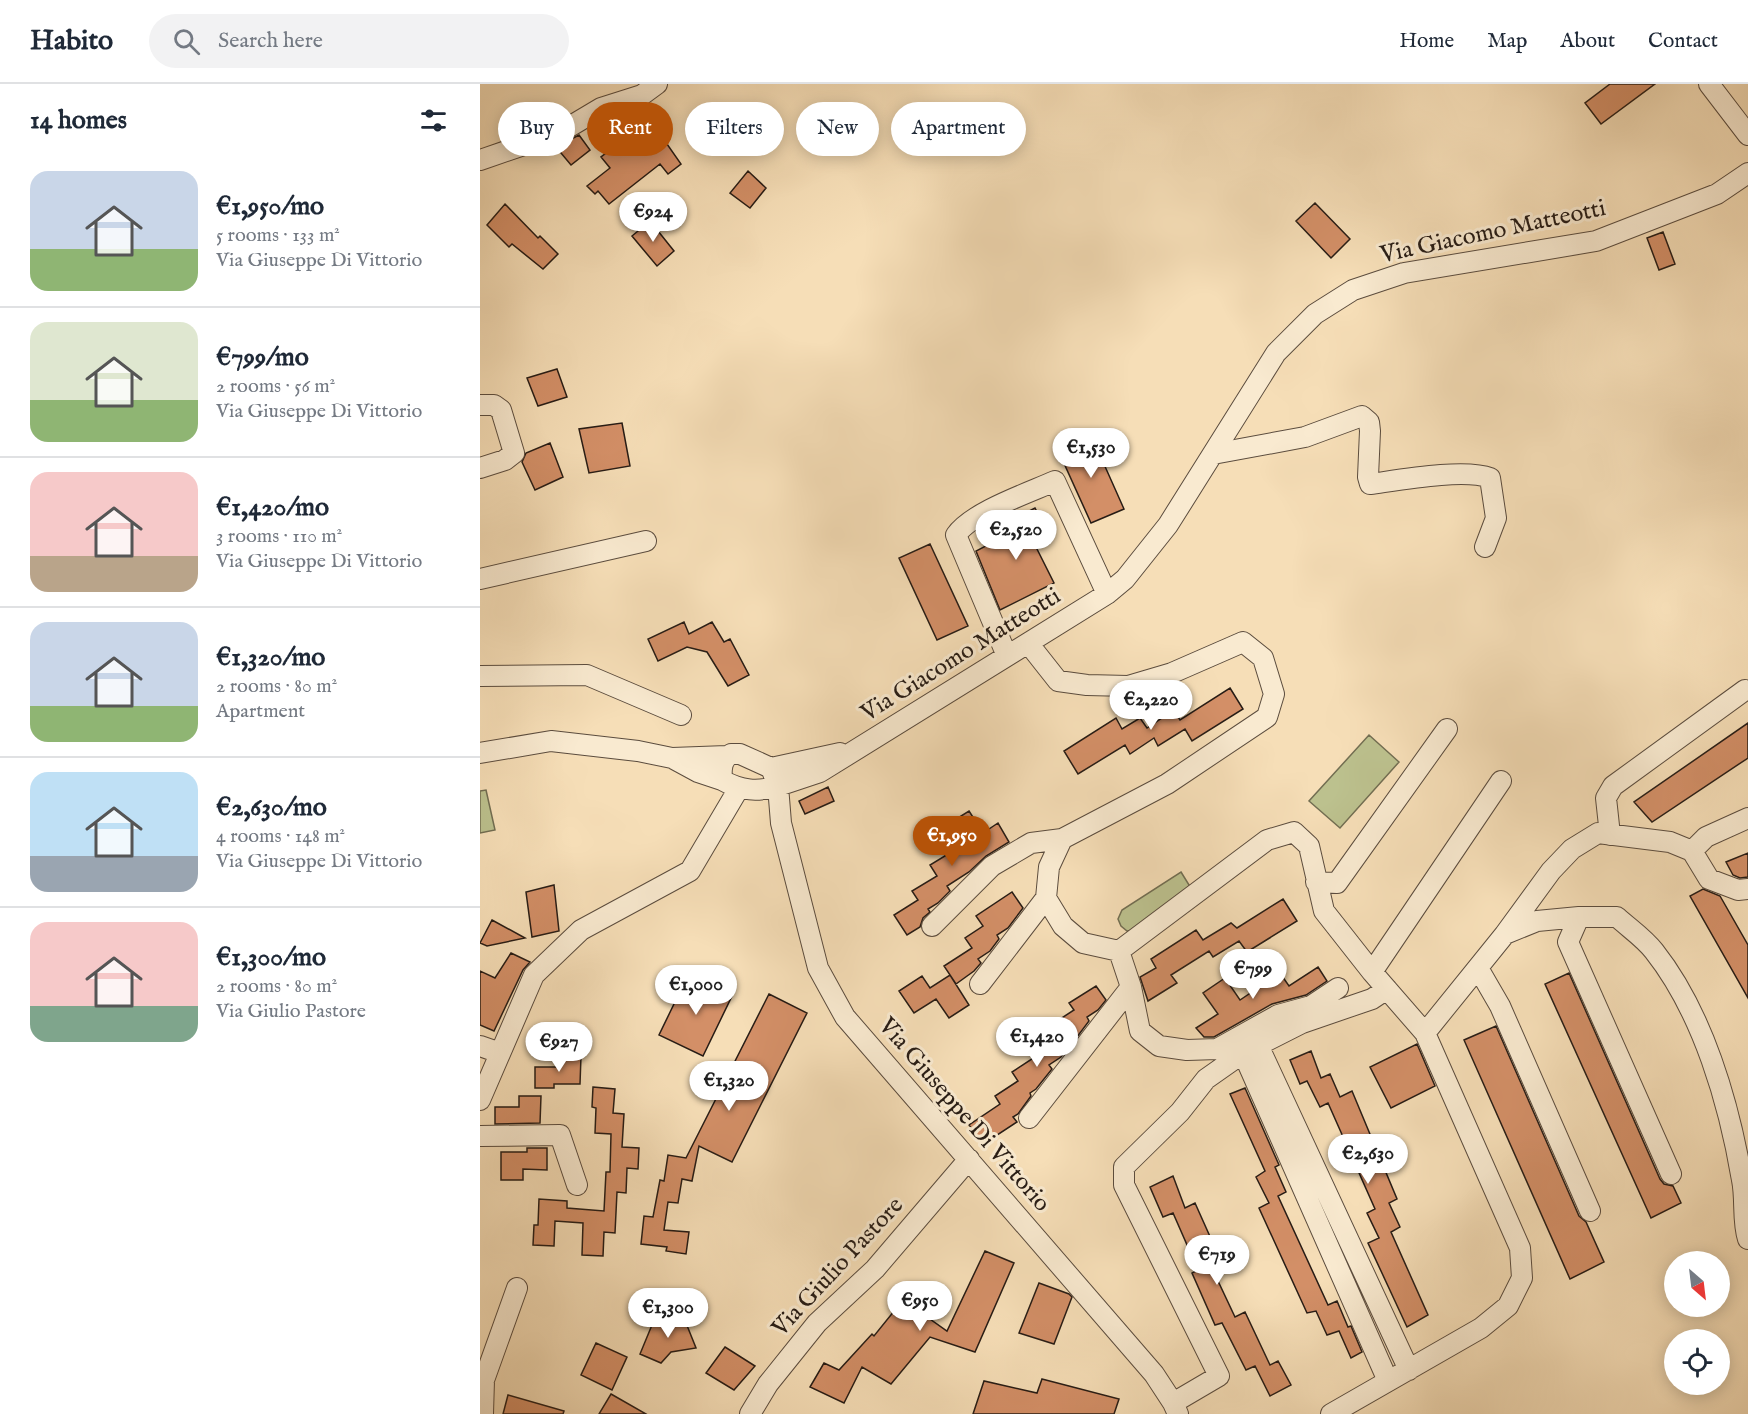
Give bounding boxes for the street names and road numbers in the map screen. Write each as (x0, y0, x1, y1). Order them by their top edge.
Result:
street label: Via Giacomo Matteotti (1376, 193, 1609, 271)
street label: Via Giacomo Matteotti (855, 581, 1067, 730)
street label: Via Giuseppe Di Vittorio (870, 1011, 1057, 1219)
street label: Via Giulio Pastore (765, 1191, 911, 1344)

